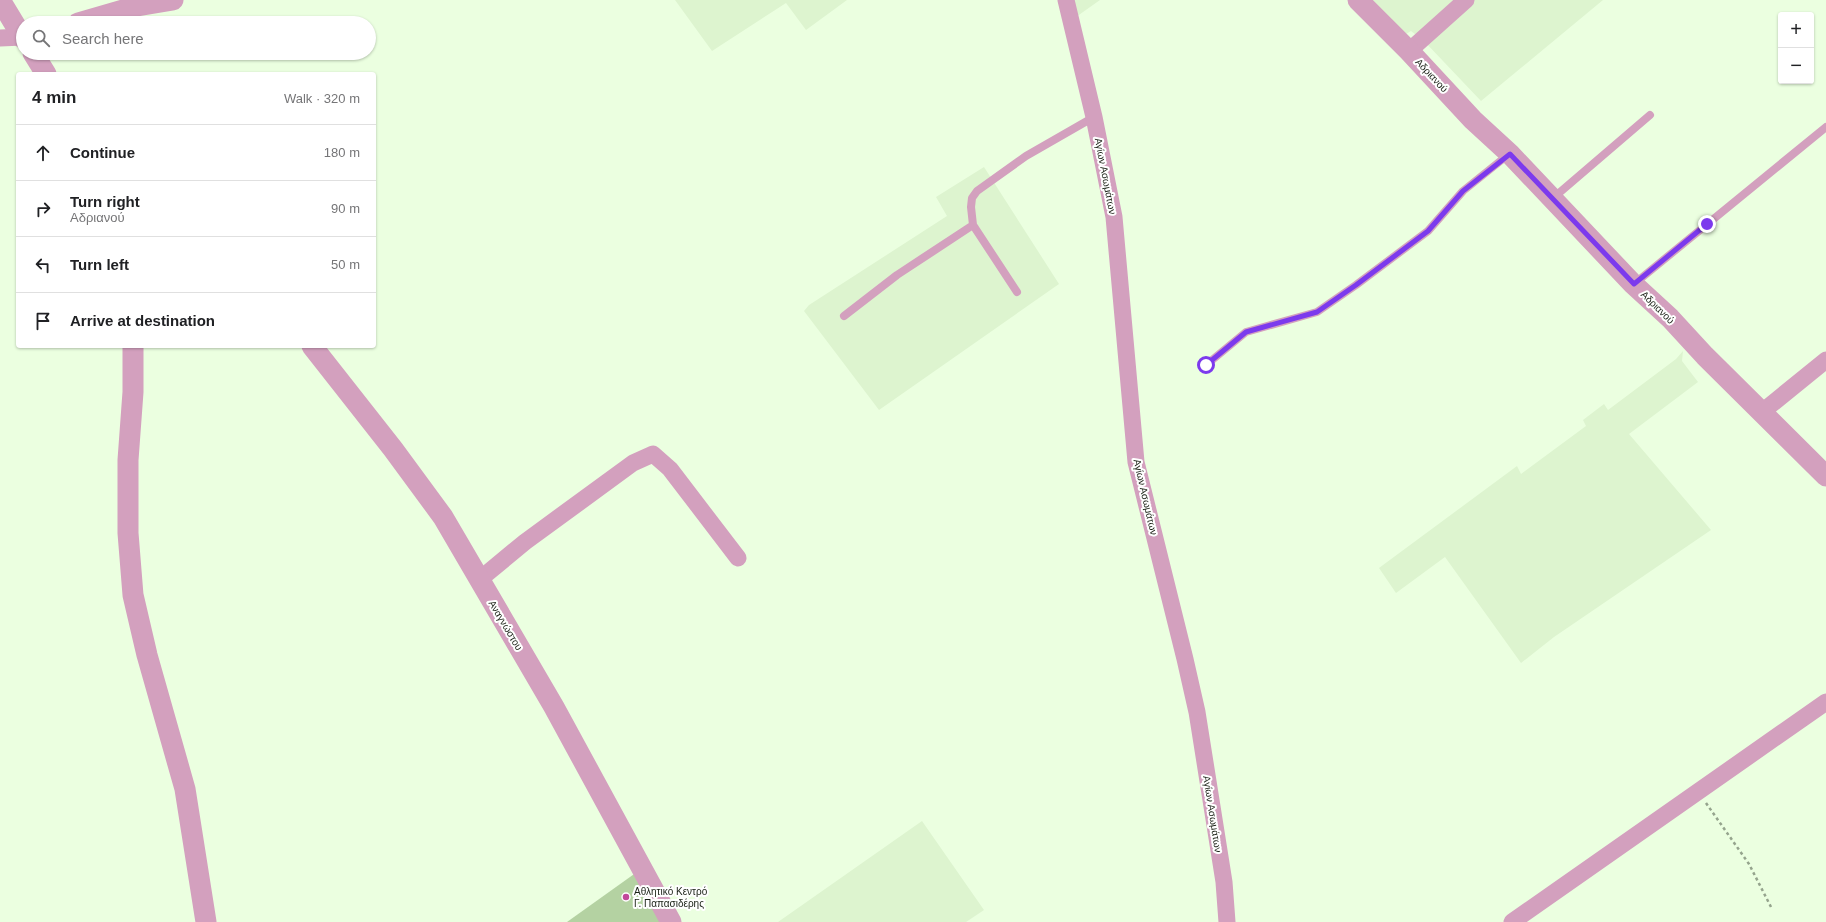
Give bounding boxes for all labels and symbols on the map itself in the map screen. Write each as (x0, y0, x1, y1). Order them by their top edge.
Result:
street label: Αδριανού (1413, 56, 1450, 94)
street label: Αγίων Ασωμάτων (1093, 137, 1118, 215)
route end (1698, 215, 1716, 233)
street label: Αδριανού (1639, 289, 1677, 326)
route start (1197, 356, 1215, 374)
street label: Αγίων Ασωμάτων (1131, 458, 1160, 536)
street label: Αναγνώστου (486, 598, 525, 652)
street label: Αγίων Ασωμάτων (1201, 775, 1224, 853)
place label: Αθλητικό Κεντρό Γ. Παπασιδέρης (634, 886, 708, 909)
marker: Αθλητικό Κεντρό Γ. Παπασιδέρης (621, 892, 631, 902)

